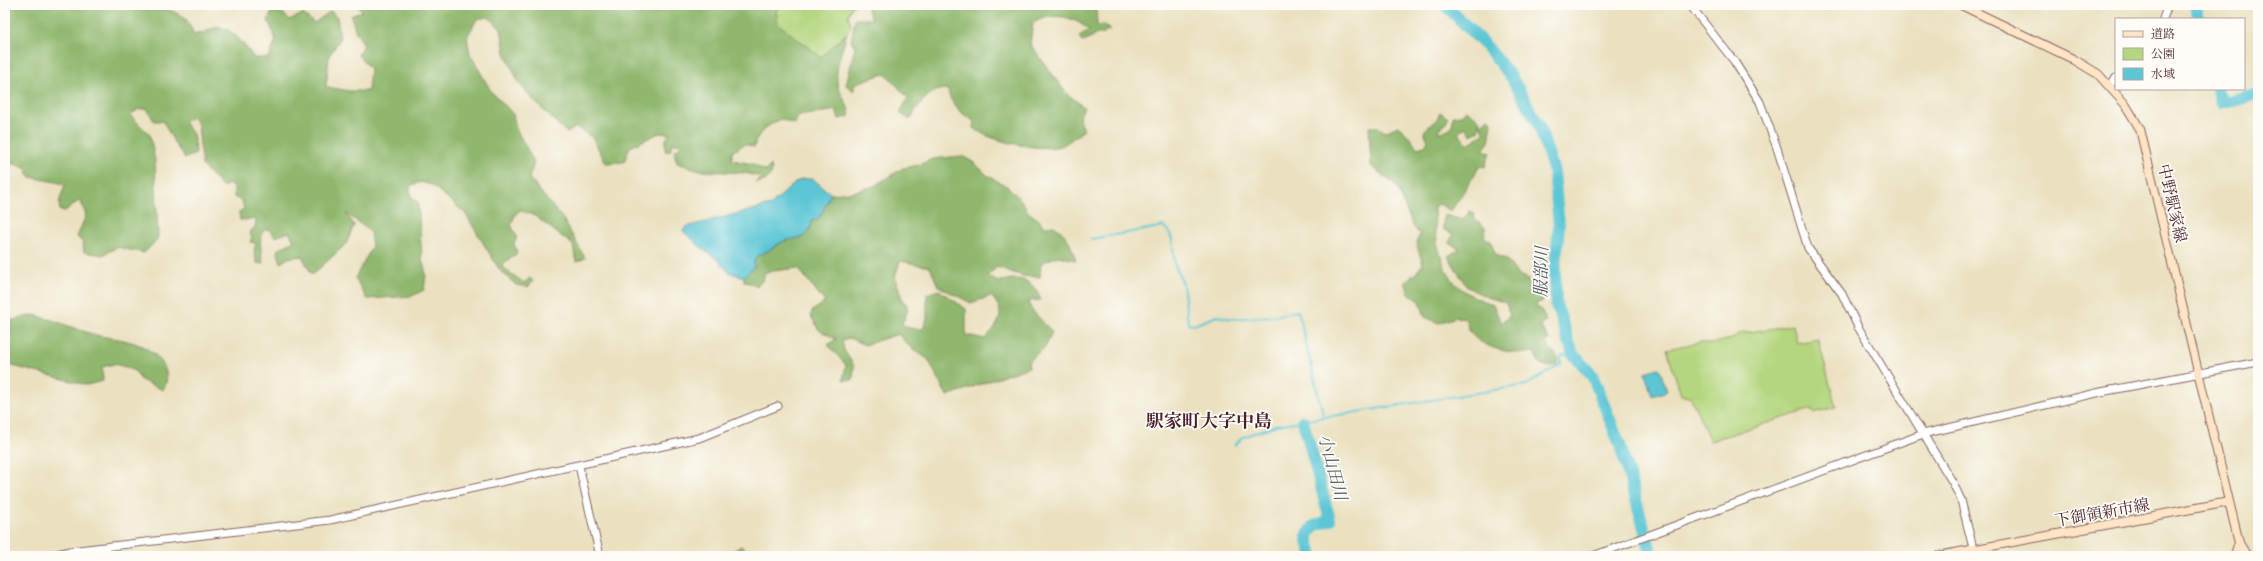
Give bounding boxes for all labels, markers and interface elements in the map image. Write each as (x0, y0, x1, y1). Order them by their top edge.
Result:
legend (2115, 18, 2245, 90)
text: 道路 (2151, 26, 2175, 44)
text: 公園 (2151, 46, 2175, 64)
text: 水域 (2151, 66, 2175, 84)
street label: 中野駅家線 (2150, 162, 2191, 245)
water label: 服部川 (1531, 244, 1555, 298)
district label: 駅家町大字中島 (1146, 410, 1272, 436)
water label: 小山田川 (1311, 432, 1352, 505)
street label: 下御領新市線 (2053, 495, 2152, 534)

